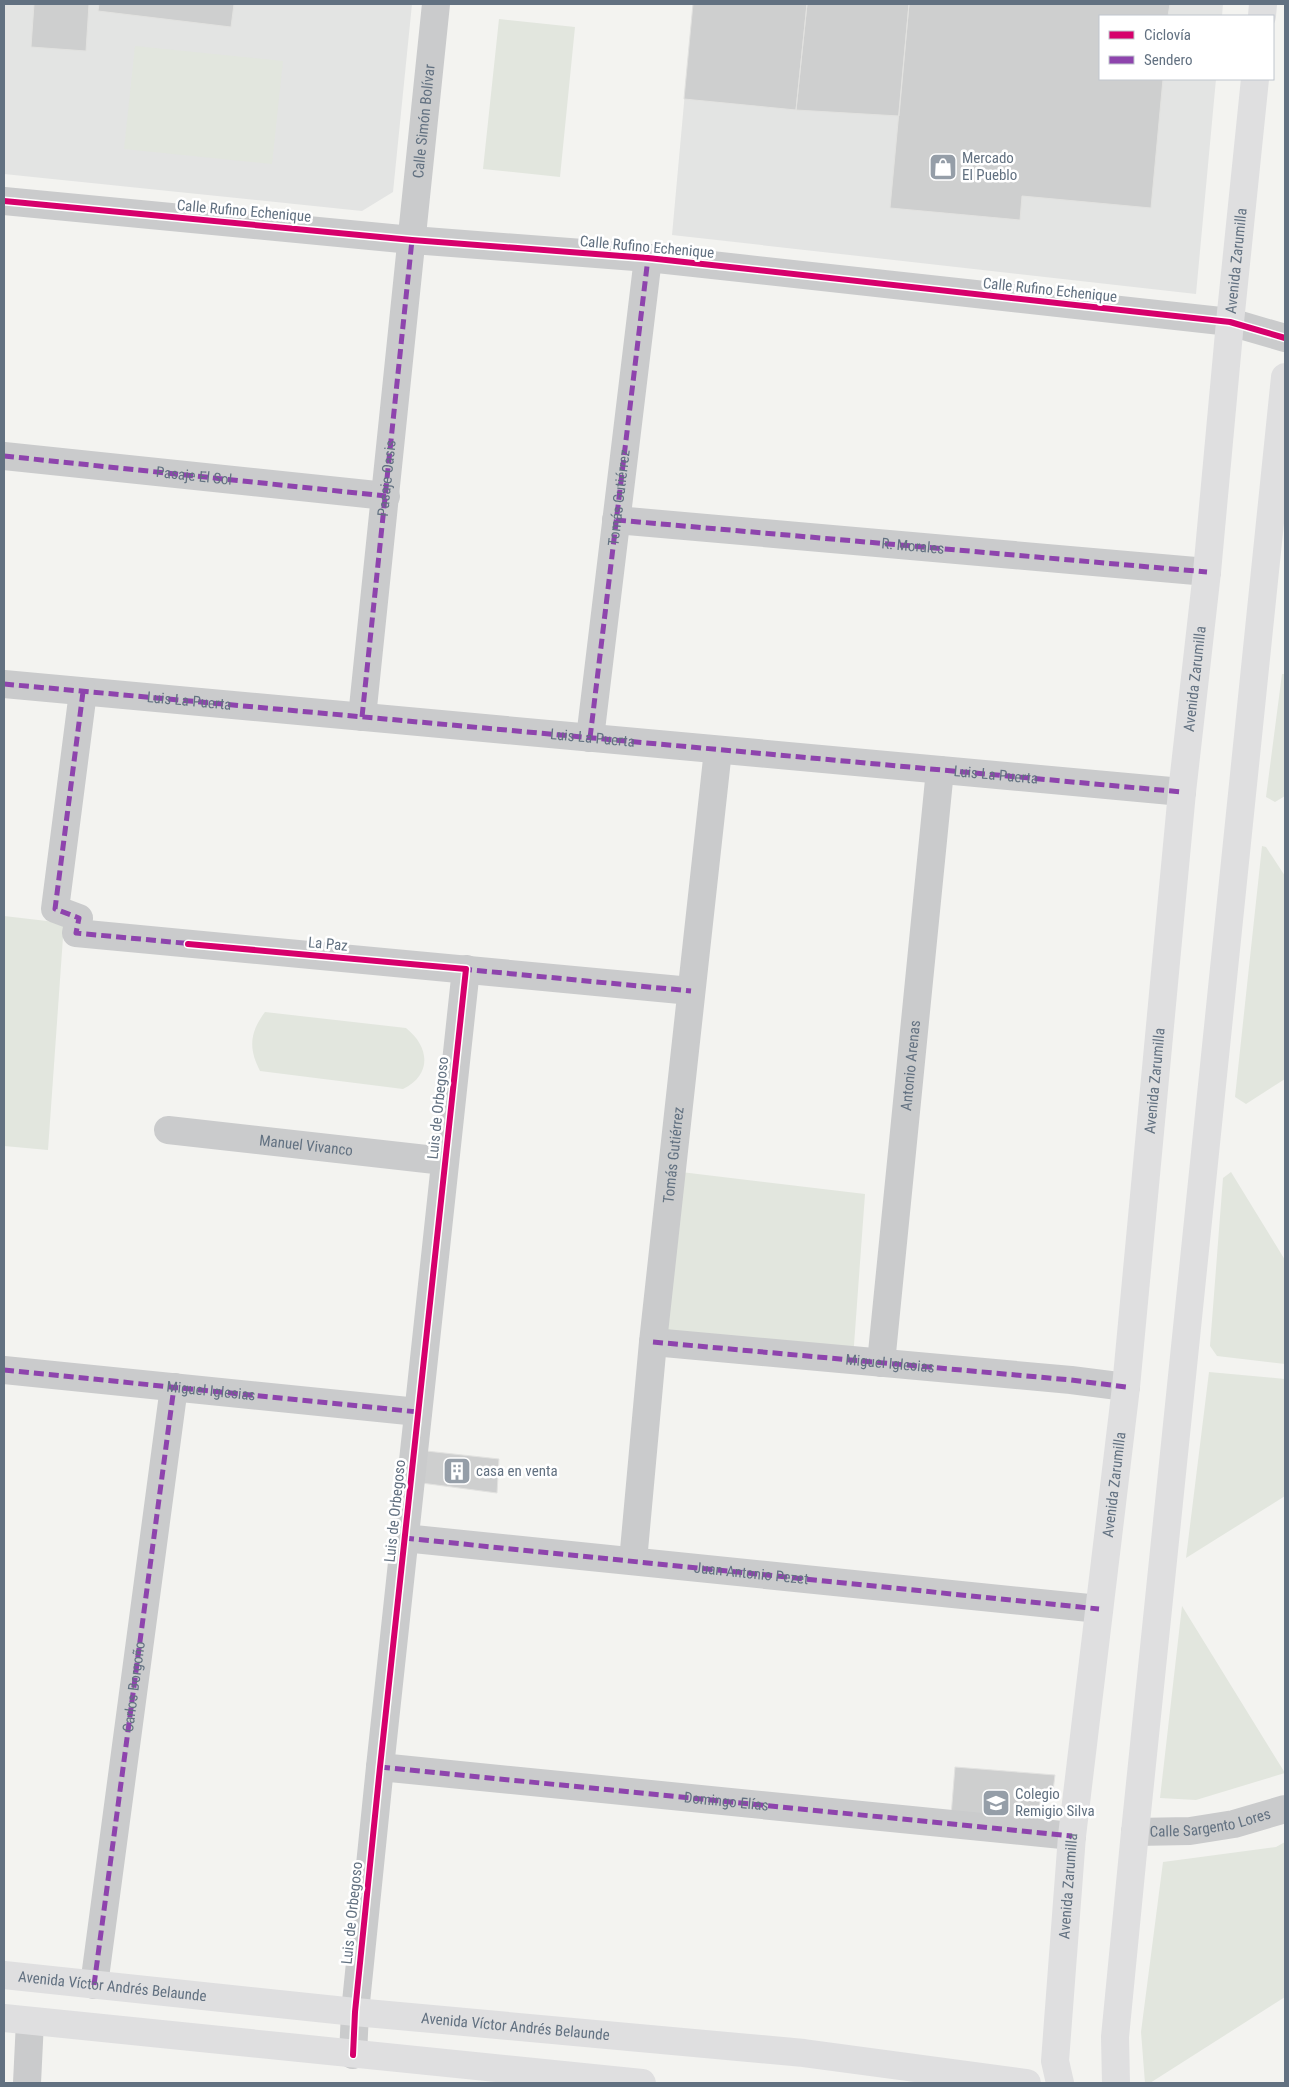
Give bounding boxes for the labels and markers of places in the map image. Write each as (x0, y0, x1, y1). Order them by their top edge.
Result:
place label: Mercado El Pueblo (962, 149, 1017, 184)
shop icon: Mercado El Pueblo (928, 152, 958, 182)
building icon: casa en venta (442, 1456, 472, 1486)
place label: casa en venta (476, 1462, 558, 1480)
place label: Colegio Remigio Silva (1015, 1785, 1095, 1820)
school or university icon: Colegio Remigio Silva (981, 1788, 1011, 1818)

